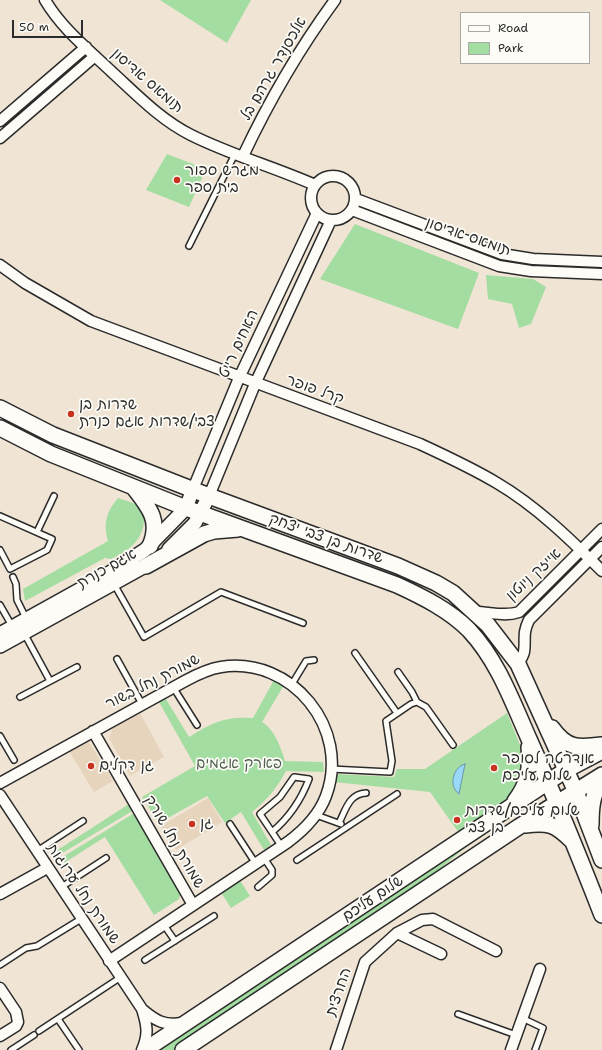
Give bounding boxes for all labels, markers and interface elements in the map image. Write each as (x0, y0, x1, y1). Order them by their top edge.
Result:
scale bar (14, 12, 85, 38)
legend (460, 12, 590, 64)
street label: אלכסנדר גרהם בל (237, 14, 311, 124)
text: 50 m (19, 19, 49, 35)
text: Road (498, 20, 528, 36)
text: Park (498, 40, 524, 56)
street label: תומאס אדיסון (107, 45, 187, 117)
place label: מגרש ספור בית ספר (185, 162, 259, 197)
marker: מגרש ספור בית ספר (172, 175, 182, 185)
street label: תומאס אדיסון (423, 214, 513, 260)
street label: האחים רייט (215, 307, 263, 381)
street label: קרל פופר (284, 371, 346, 409)
place label: שדרות בן צבי/שדרות אגם כנרת (79, 396, 215, 431)
marker: שדרות בן צבי/שדרות אגם כנרת (66, 409, 76, 419)
street label: שדרות בן צבי יצחק (266, 510, 386, 568)
street label: אגם כנרת (74, 545, 140, 593)
street label: אייזק ניוטון (503, 545, 565, 605)
street label: שמורת נחל בשור (103, 650, 203, 714)
place label: אנדרטה לסופר שלום עליכם (502, 750, 594, 785)
park label: פארק אגמים (196, 755, 282, 773)
place label: גן דקלים (99, 757, 154, 775)
marker: גן דקלים (86, 761, 96, 771)
marker: אנדרטה לסופר שלום עליכם (489, 763, 499, 773)
street label: שמורת נחל שורק (140, 792, 208, 892)
place label: שלום עליכם/שדרות בן צבי (465, 802, 580, 837)
place label: גן (200, 815, 214, 833)
marker: שלום עליכם/שדרות בן צבי (452, 815, 462, 825)
marker: גן (187, 819, 197, 829)
street label: שמורת נחל ערוגות (43, 840, 123, 948)
street label: שלום עליכם (339, 872, 407, 926)
street label: החרצית (322, 965, 356, 1019)

